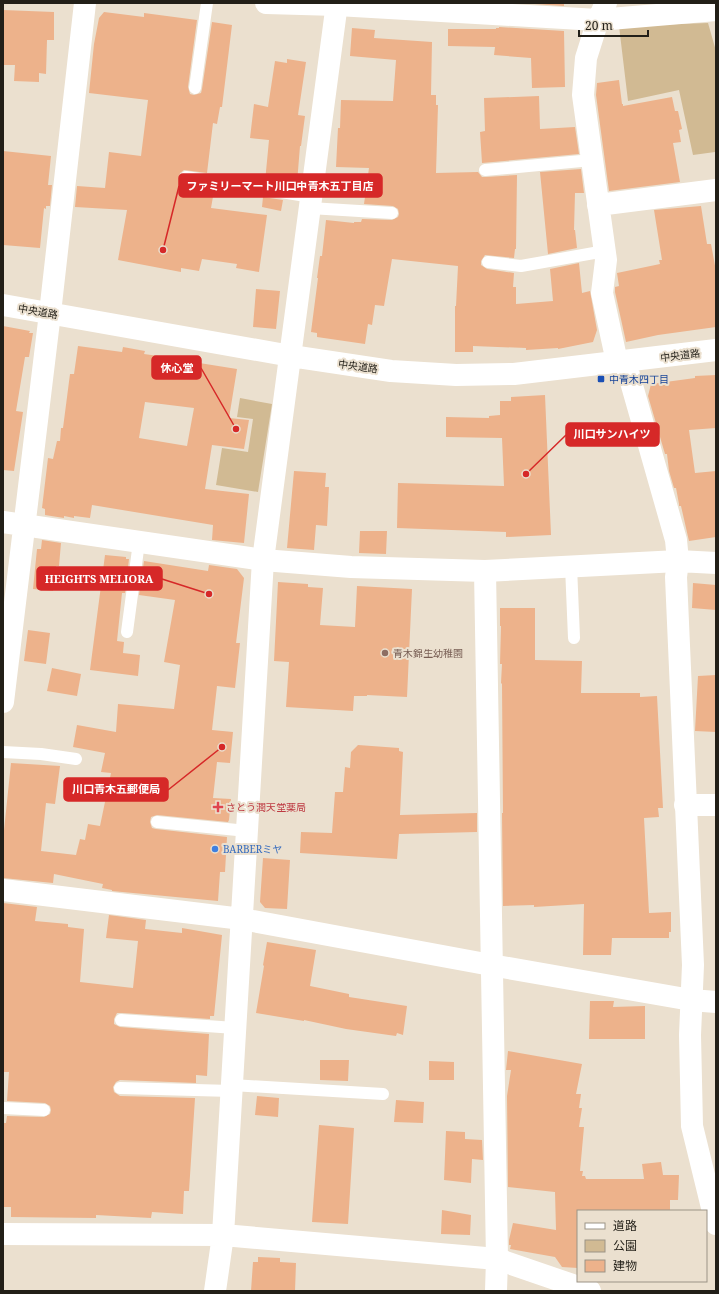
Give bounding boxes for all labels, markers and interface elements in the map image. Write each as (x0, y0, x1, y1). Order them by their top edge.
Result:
scale bar (579, 12, 648, 38)
text: 20 m (585, 17, 613, 34)
callout: ファミリーマート川口中青木五丁目店 (179, 174, 382, 197)
text: ファミリーマート川口中青木五丁目店 (187, 178, 374, 193)
street label: 中央道路 (17, 301, 59, 321)
street label: 中央道路 (659, 346, 701, 364)
callout: 休心堂 (152, 356, 201, 379)
street label: 中央道路 (337, 356, 379, 376)
text: 休心堂 (161, 360, 194, 375)
place label: 中青木四丁目 (609, 372, 669, 386)
marker: 中青木四丁目 (596, 374, 606, 384)
callout: 川口サンハイツ (566, 423, 659, 446)
text: 川口サンハイツ (574, 426, 650, 441)
callout: HEIGHTS MELIORA (37, 567, 162, 590)
text: HEIGHTS MELIORA (45, 571, 154, 586)
place label: 青木錦生幼稚園 (393, 646, 463, 660)
marker: 青木錦生幼稚園 (380, 648, 390, 658)
callout: 川口青木五郵便局 (64, 778, 168, 801)
text: 川口青木五郵便局 (72, 781, 160, 796)
place label: さとう潤天堂薬局 (226, 800, 306, 814)
marker: さとう潤天堂薬局 (213, 802, 223, 812)
place label: BARBERミヤ (223, 842, 282, 856)
marker: BARBERミヤ (210, 844, 220, 854)
legend (577, 1210, 707, 1282)
text: 道路 (613, 1217, 637, 1234)
text: 公園 (613, 1237, 637, 1254)
text: 建物 (613, 1257, 637, 1274)

